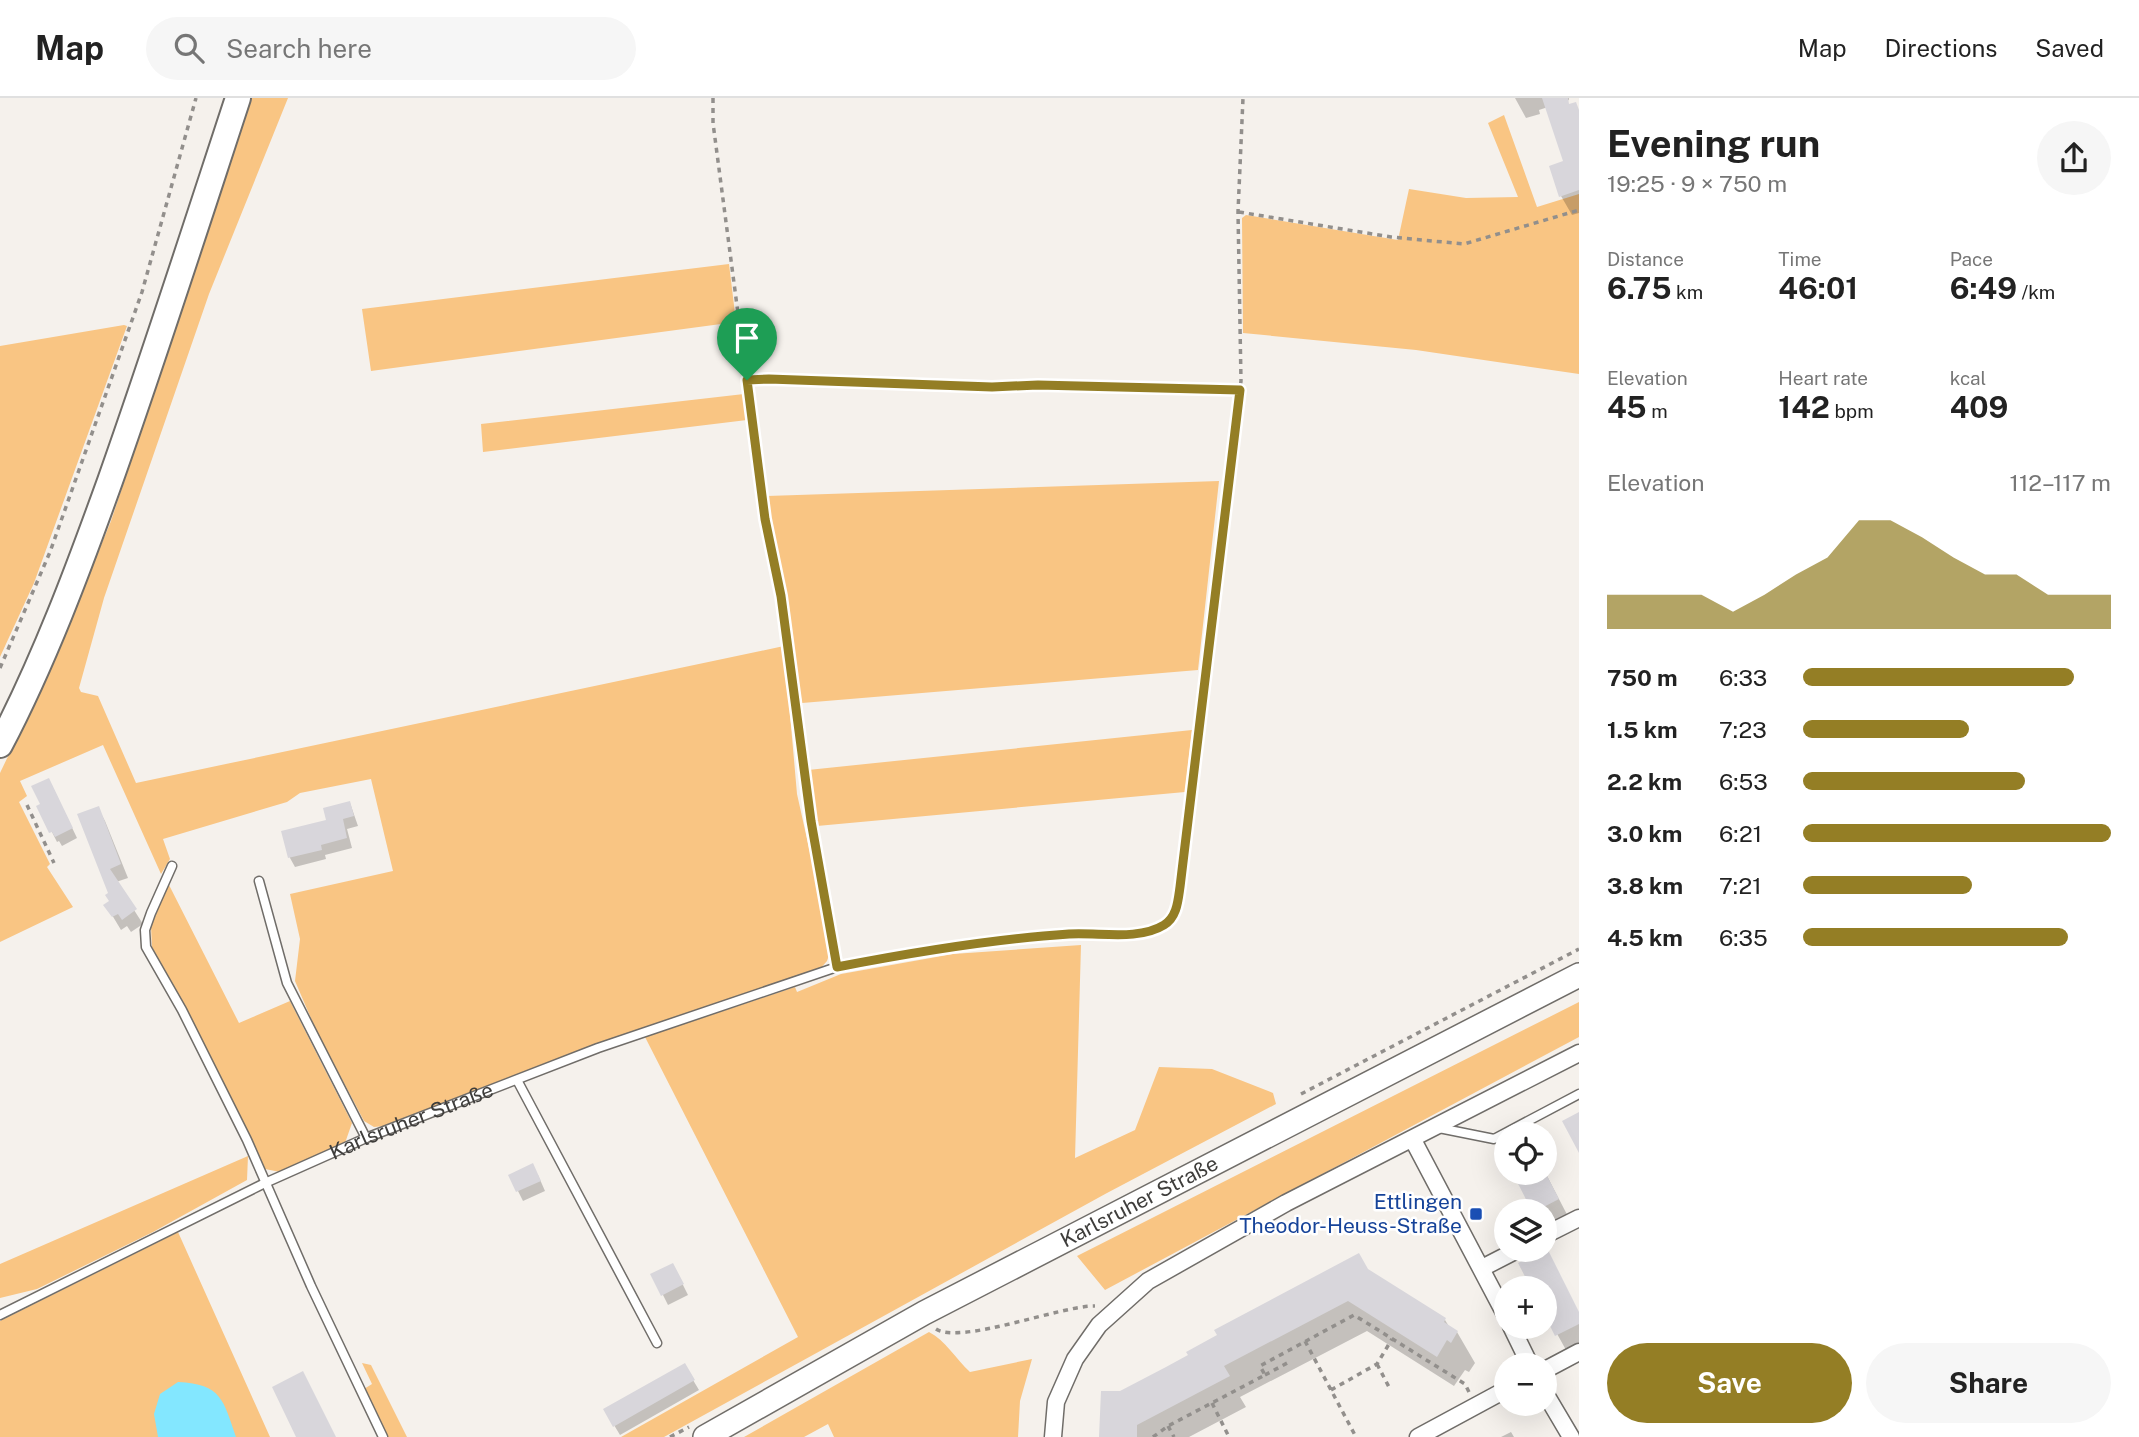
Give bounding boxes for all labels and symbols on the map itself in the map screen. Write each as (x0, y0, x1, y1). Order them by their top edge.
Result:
pin (717, 308, 777, 380)
street label: Karlsruher Straße (325, 1077, 497, 1165)
street label: Karlsruher Straße (1056, 1150, 1222, 1252)
place label: Ettlingen Theodor-Heuss-Straße (1239, 1189, 1462, 1238)
marker: Ettlingen Theodor-Heuss-Straße (1468, 1206, 1484, 1222)

